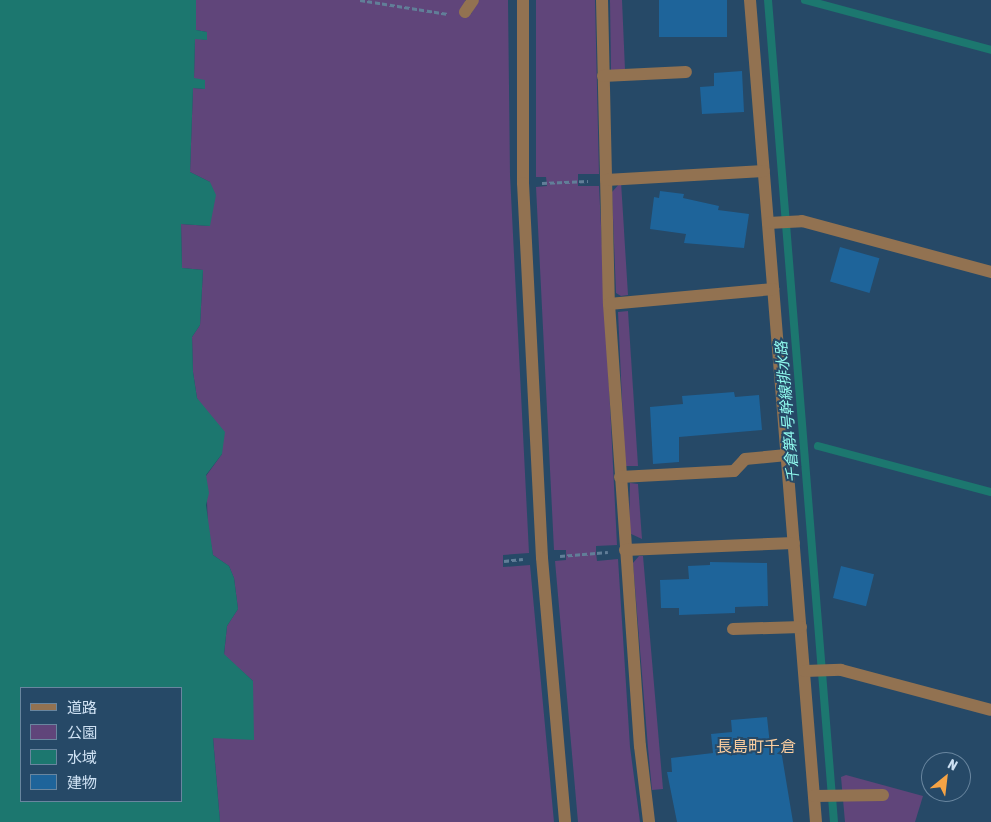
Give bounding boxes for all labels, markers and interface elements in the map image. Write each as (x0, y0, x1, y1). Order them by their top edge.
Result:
water label: 千倉第4号幹線排水路 (772, 340, 802, 484)
legend (20, 687, 182, 802)
text: 道路 (67, 699, 97, 716)
text: 公園 (67, 724, 97, 741)
district label: 長島町千倉 (716, 736, 796, 756)
text: 水域 (67, 749, 97, 766)
north arrow (921, 752, 971, 802)
text: N (945, 756, 960, 774)
text: 建物 (67, 774, 97, 791)

